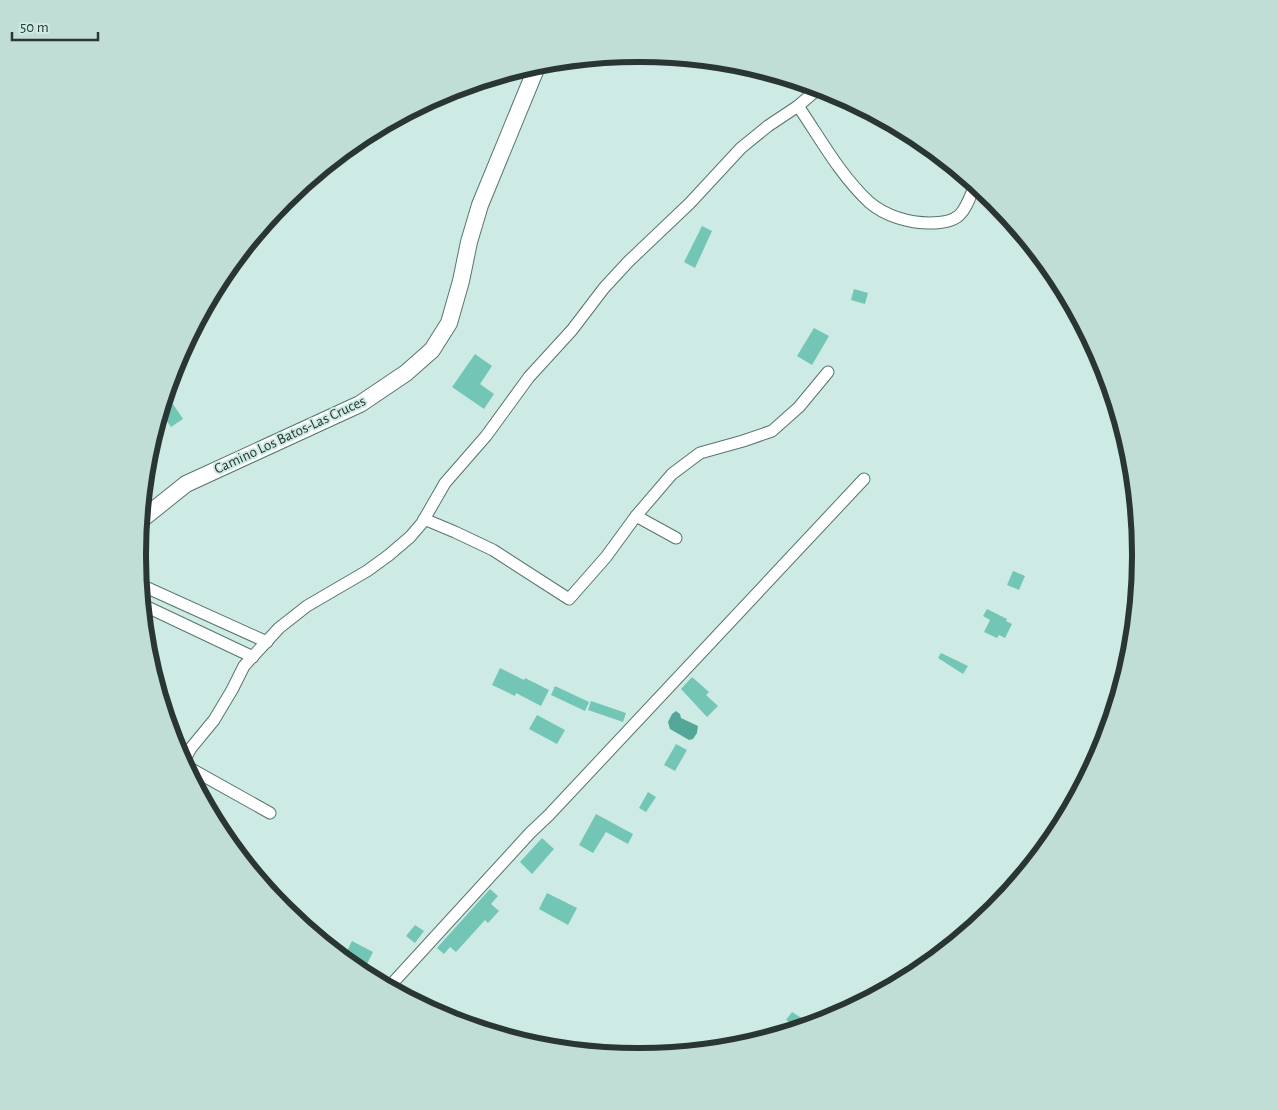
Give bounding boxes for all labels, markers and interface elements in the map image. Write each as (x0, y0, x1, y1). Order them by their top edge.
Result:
scale bar (12, 10, 99, 42)
text: 50 m (20, 20, 49, 35)
street label: Camino Los Batos-Las Cruces (212, 393, 368, 477)

